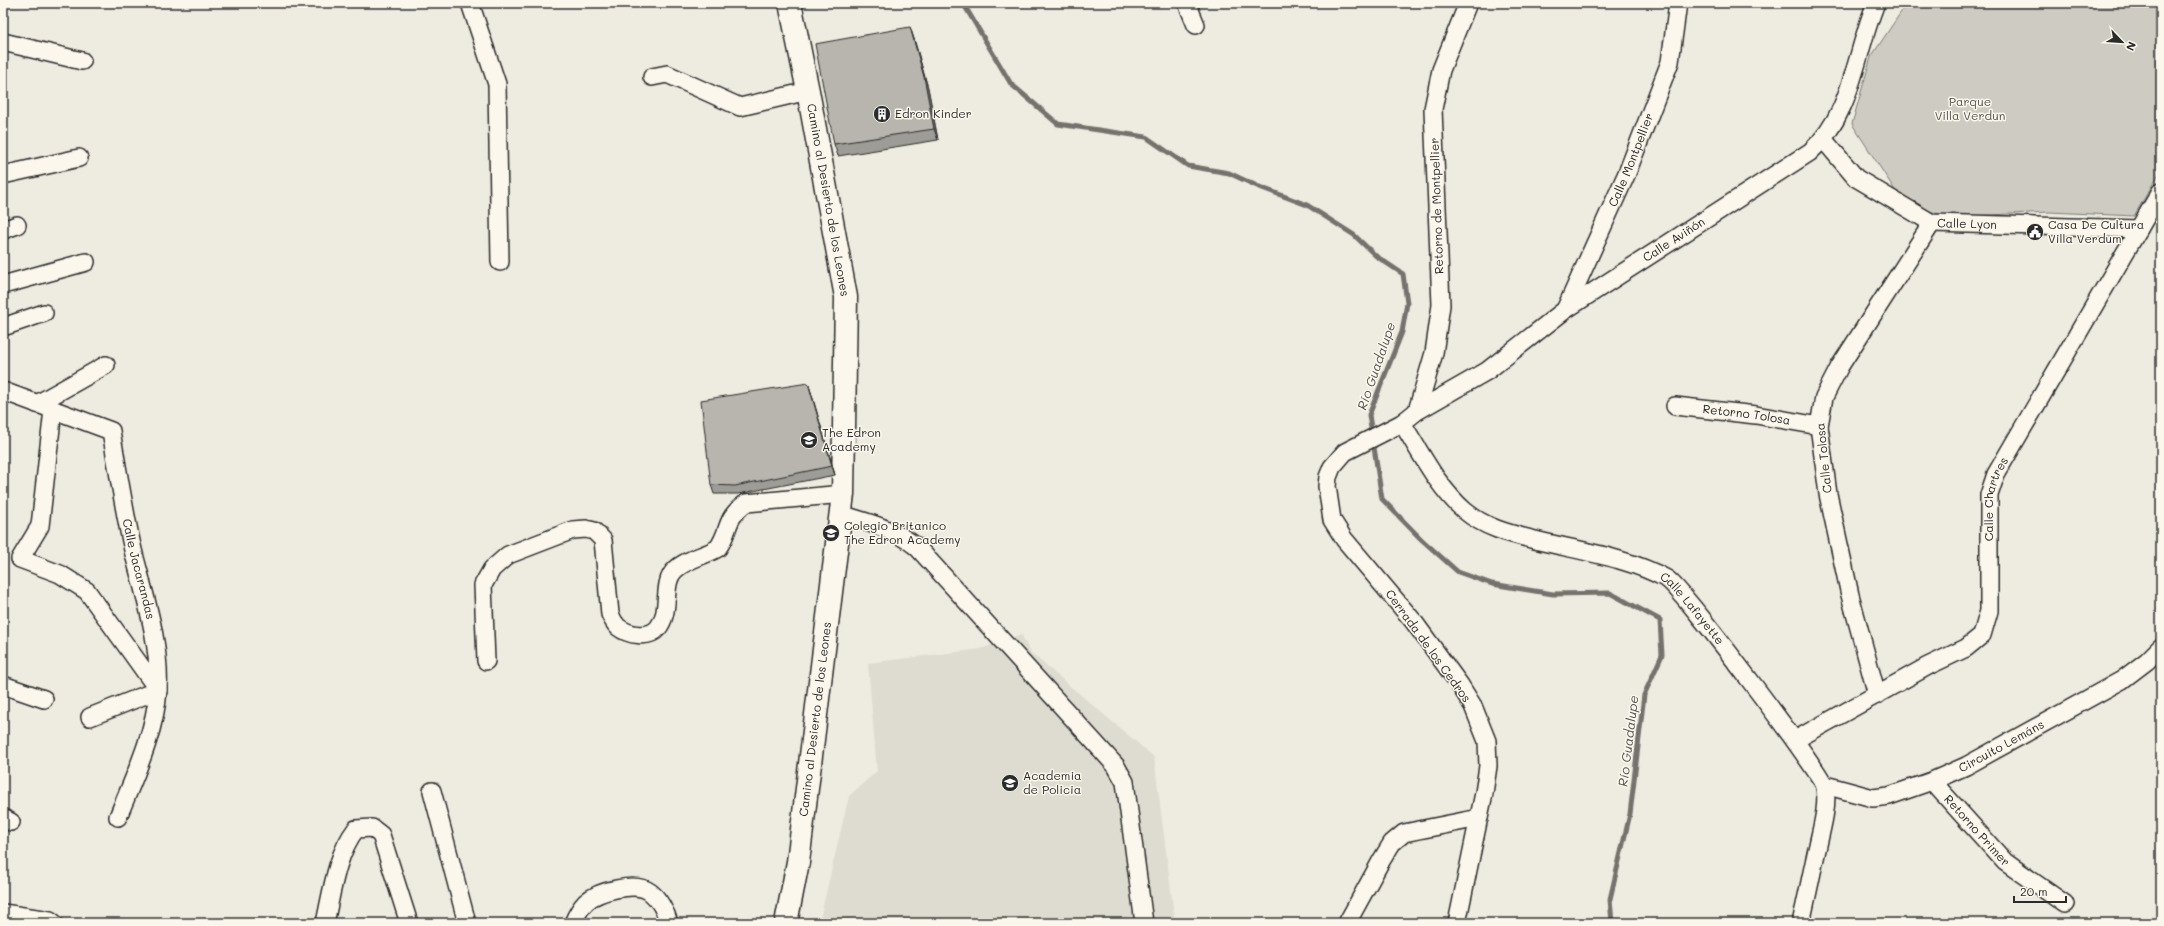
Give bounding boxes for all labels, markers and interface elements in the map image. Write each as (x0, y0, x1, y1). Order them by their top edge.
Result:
north arrow (2102, 22, 2142, 62)
text: N (2123, 39, 2140, 53)
park label: Parque Villa Verdun (1935, 93, 2005, 123)
street label: Camino al Desierto de los Leones (804, 102, 854, 298)
building icon: Edron Kinder (872, 104, 892, 124)
place label: Edron Kinder (895, 105, 972, 121)
street label: Calle Montpellier (1604, 110, 1657, 209)
street label: Retorno de Montpellier (1426, 137, 1446, 275)
street label: Calle Aviñón (1639, 213, 1708, 265)
street label: Calle Lyon (1937, 214, 1997, 232)
place label: Casa De Cultura Villa Verdum (2048, 216, 2144, 246)
public building icon: Casa De Cultura Villa Verdum (2025, 222, 2045, 242)
water label: Río Guadalupe (1353, 320, 1399, 412)
street label: Retorno Tolosa (1702, 400, 1792, 428)
street label: Calle Tolosa (1811, 422, 1835, 494)
place label: The Edron Academy (822, 424, 881, 454)
school or university icon: The Edron Academy (799, 430, 819, 450)
street label: Calle Chartres (1980, 453, 2011, 541)
street label: Calle Jacarandas (120, 517, 160, 621)
place label: Colegio Britanico The Edron Academy (844, 517, 961, 547)
school or university icon: Colegio Britanico The Edron Academy (821, 523, 841, 543)
street label: Calle Lafayette (1658, 568, 1728, 647)
street label: Cerrada de los Cedros (1382, 586, 1475, 705)
street label: Camino al Desierto de los Leones (795, 621, 834, 817)
water label: Río Guadalupe (1613, 694, 1642, 788)
street label: Circuito Lemáns (1956, 716, 2047, 775)
place label: Academia de Policia (1023, 767, 1082, 797)
school or university icon: Academia de Policia (1000, 773, 1020, 793)
street label: Retorno Primer (1941, 791, 2013, 870)
scale bar (2014, 878, 2066, 904)
text: 20 m (2020, 883, 2048, 899)

